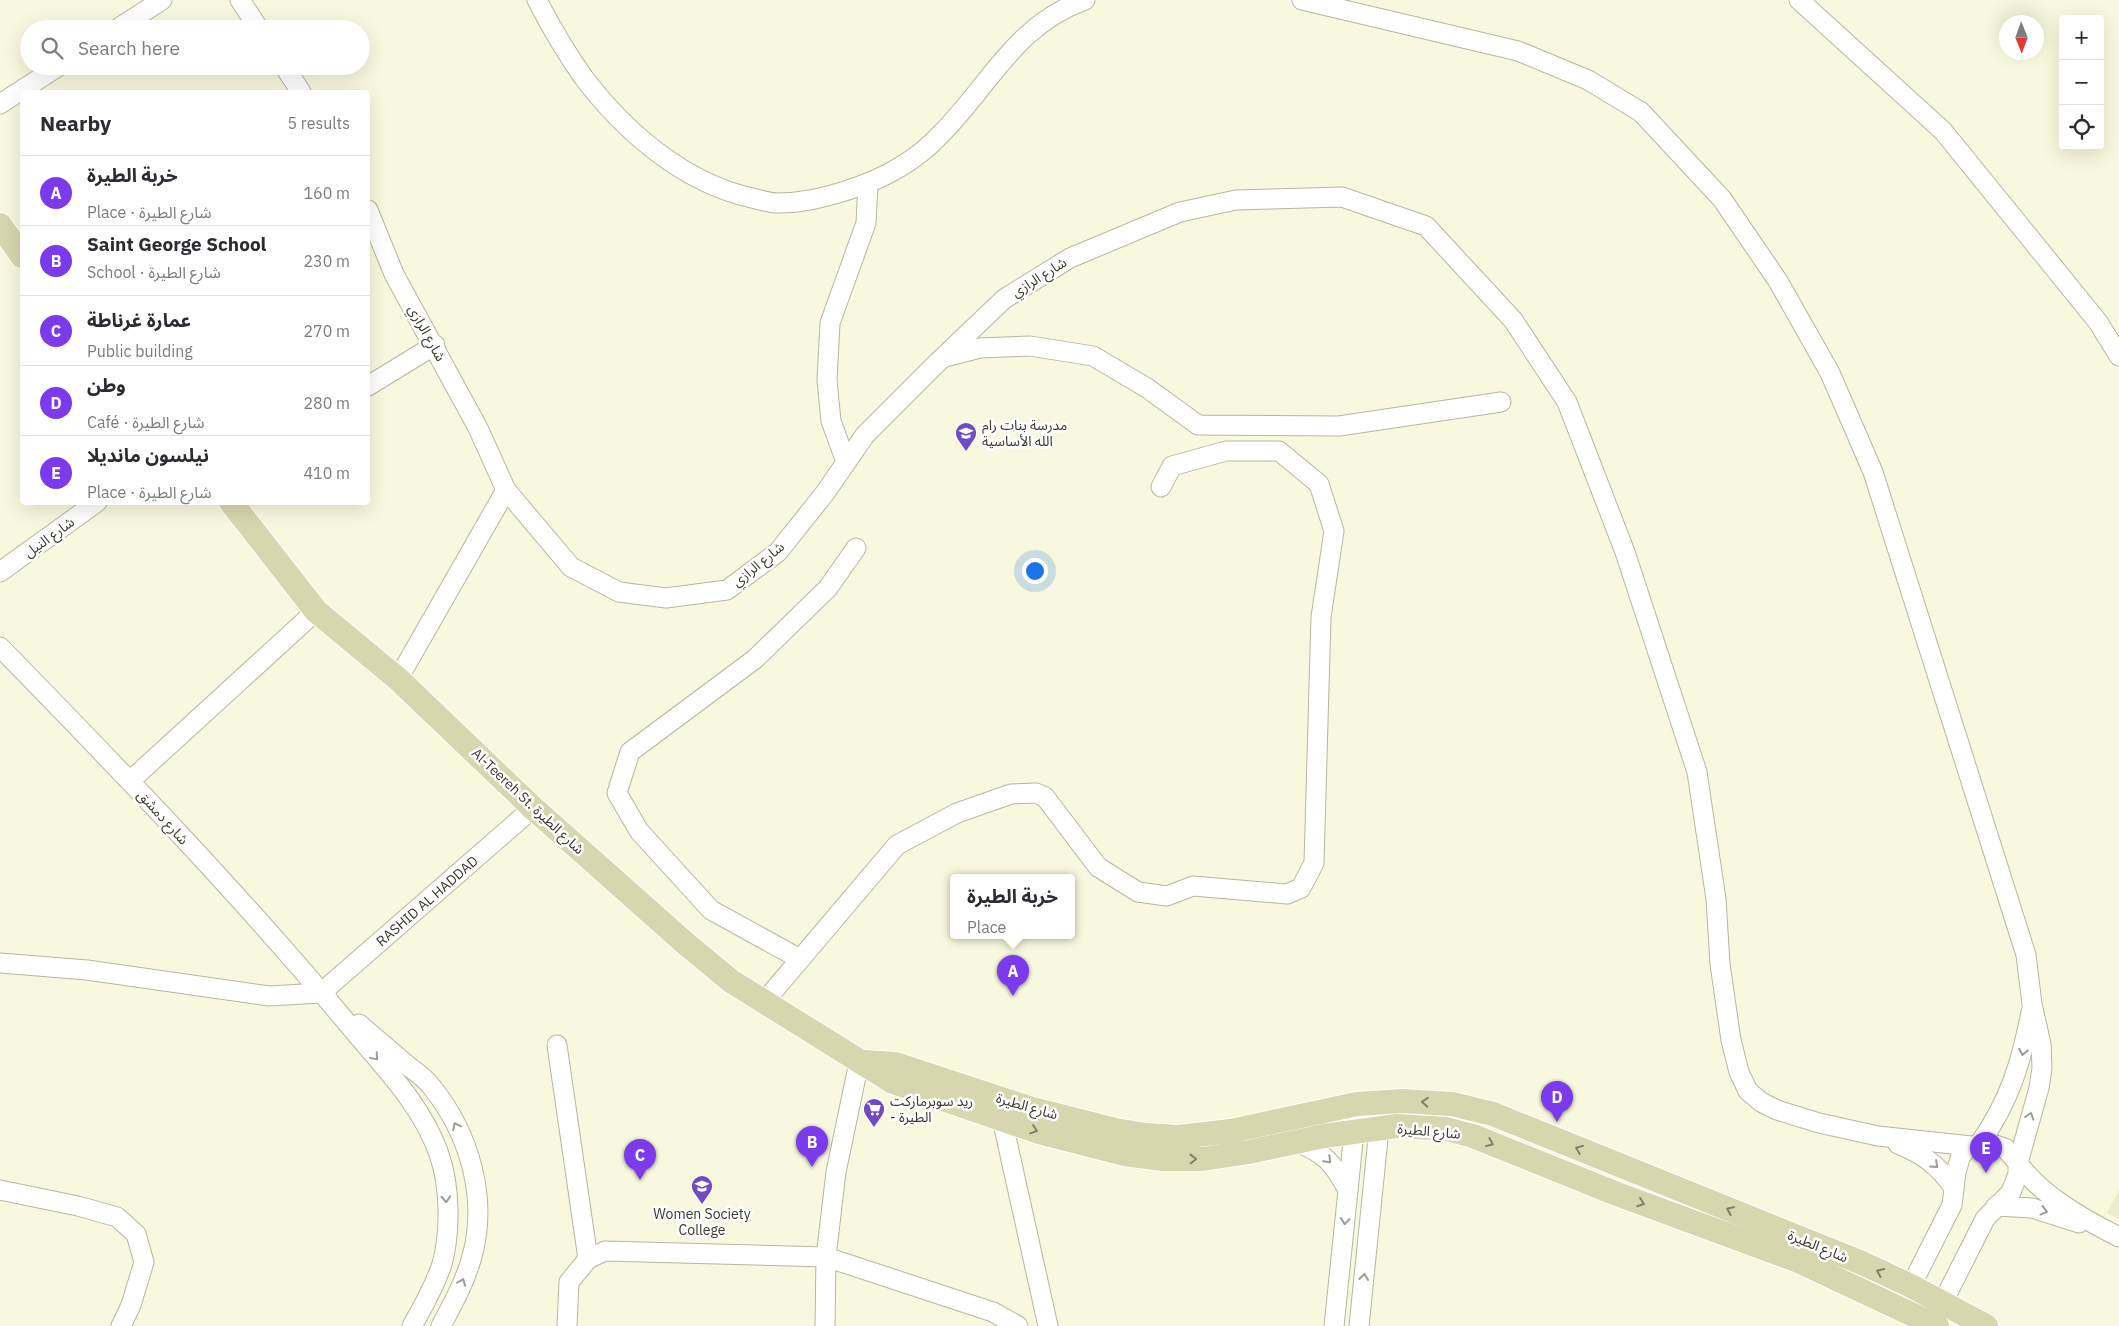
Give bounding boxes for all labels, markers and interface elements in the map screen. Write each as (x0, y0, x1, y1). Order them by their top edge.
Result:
north arrow (1999, 15, 2044, 60)
map controls (2059, 15, 2104, 150)
button: + (2059, 15, 2104, 60)
search box (20, 20, 370, 75)
icon: search (38, 34, 66, 62)
text: Search here (78, 36, 180, 60)
button: − (2059, 60, 2104, 105)
button: locate (2059, 105, 2104, 150)
text: Nearby (40, 109, 111, 137)
text: 5 results (287, 113, 350, 133)
text: خربة الطيرة (87, 163, 178, 187)
text: A (51, 183, 61, 203)
text: 160 m (303, 183, 350, 203)
text: Place · شارع الطيرة (87, 202, 212, 222)
text: Saint George School (87, 232, 266, 256)
text: B (51, 251, 61, 271)
text: 230 m (303, 251, 350, 271)
street label: شارع الرازي (1008, 253, 1071, 303)
text: School · شارع الطيرة (87, 262, 221, 282)
street label: شارع الرازي (402, 302, 450, 366)
text: عمارة غرناطة (87, 308, 191, 332)
text: C (51, 321, 61, 341)
text: 270 m (303, 321, 350, 341)
text: Public building (87, 341, 193, 361)
text: وطن (87, 373, 126, 397)
text: D (50, 393, 62, 413)
text: 280 m (303, 393, 350, 413)
text: Café · شارع الطيرة (87, 412, 205, 432)
place label: مدرسة بنات رام الله الأساسية (982, 416, 1067, 450)
school or university icon: مدرسة بنات رام الله الأساسية (954, 421, 978, 452)
text: نيلسون مانديلا (87, 443, 209, 467)
text: E (51, 463, 61, 483)
text: 410 m (303, 463, 350, 483)
text: Place · شارع الطيرة (87, 482, 212, 502)
street label: شارع النيل (20, 513, 79, 563)
street label: شارع الرازي (728, 538, 789, 592)
your location (1022, 558, 1048, 584)
street label: Al-Teereh St. شارع الطيرة (467, 744, 588, 859)
street label: شارع دمشق (132, 786, 192, 850)
street label: RASHID AL HADDAD (372, 852, 482, 950)
popup (950, 874, 1075, 939)
text: خربة الطيرة (967, 884, 1058, 908)
text: Place (967, 917, 1006, 937)
pin: A (997, 955, 1029, 996)
one-way arrow (2019, 1047, 2029, 1056)
one-way arrow (369, 1052, 378, 1061)
pin: D (1541, 1081, 1573, 1122)
street label: شارع الطيرة (994, 1089, 1060, 1125)
place label: ريد سوبرماركت - الطيرة (890, 1092, 973, 1126)
supermarket icon: ريد سوبرماركت - الطيرة (862, 1097, 886, 1128)
one-way arrow (1421, 1097, 1429, 1108)
one-way arrow (2024, 1112, 2034, 1121)
street label: شارع الطيرة (1396, 1119, 1461, 1145)
one-way arrow (452, 1122, 463, 1131)
one-way arrow (1029, 1124, 1037, 1134)
pin: B (796, 1126, 828, 1167)
pin: E (1970, 1132, 2002, 1173)
one-way arrow (1485, 1137, 1494, 1147)
pin: C (624, 1139, 656, 1180)
one-way arrow (1576, 1145, 1584, 1155)
one-way arrow (1190, 1154, 1197, 1164)
one-way arrow (1322, 1154, 1331, 1163)
one-way arrow (1930, 1159, 1939, 1168)
school or university icon: Women Society College (690, 1174, 714, 1205)
one-way arrow (441, 1196, 452, 1204)
one-way arrow (1636, 1197, 1645, 1207)
place label: Women Society College (653, 1205, 751, 1239)
one-way arrow (1726, 1205, 1735, 1216)
one-way arrow (2040, 1206, 2048, 1216)
one-way arrow (1340, 1217, 1351, 1225)
street label: شارع الطيرة (1784, 1226, 1851, 1268)
one-way arrow (1876, 1267, 1885, 1278)
one-way arrow (1358, 1273, 1369, 1281)
one-way arrow (457, 1279, 467, 1287)

